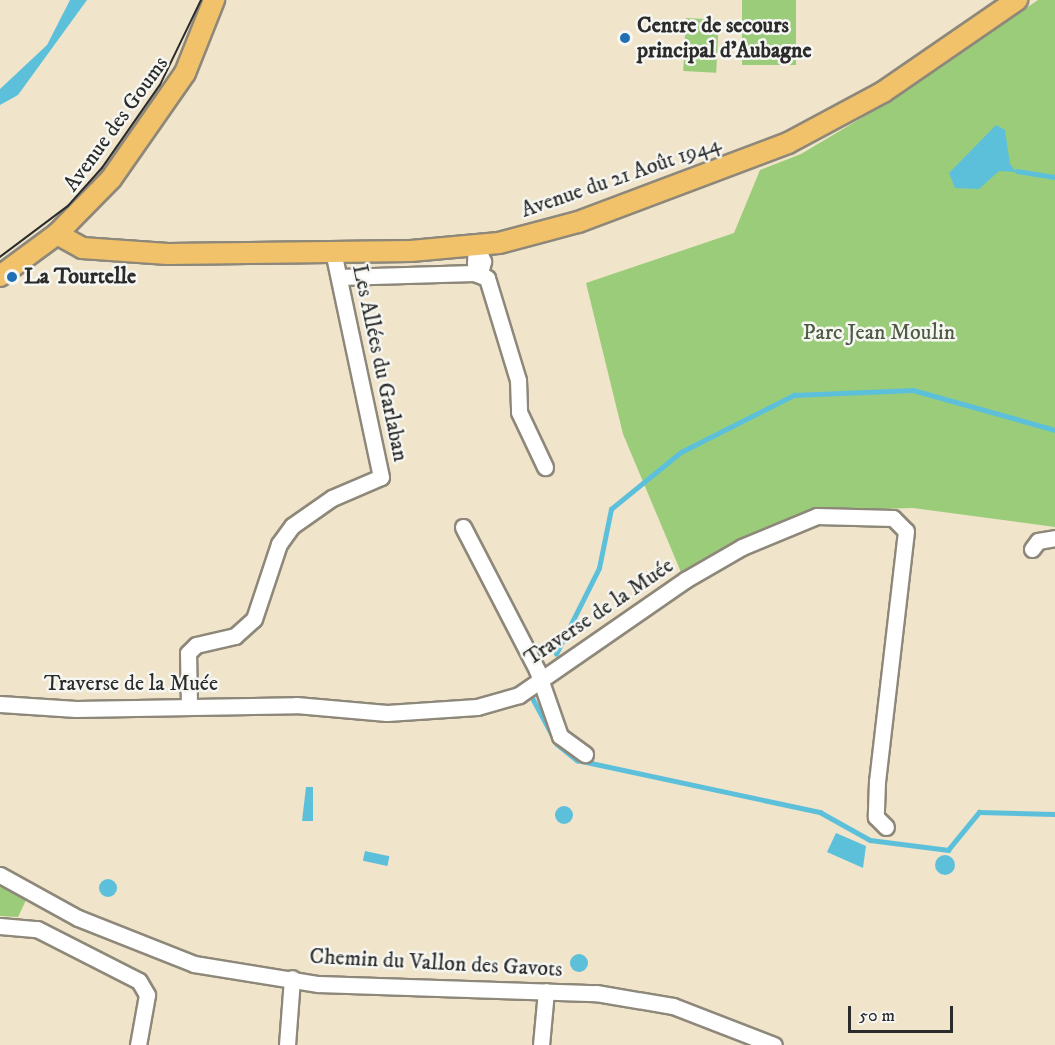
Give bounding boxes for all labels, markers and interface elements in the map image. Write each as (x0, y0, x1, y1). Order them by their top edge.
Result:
place label: Centre de secours principal d'Aubagne (637, 12, 811, 63)
marker: Centre de secours principal d'Aubagne (618, 31, 632, 45)
street label: Avenue des Goums (58, 51, 174, 197)
street label: Avenue du 21 Août 1944 (518, 130, 724, 224)
street label: Les Allées du Garlaban (346, 262, 414, 464)
place label: La Tourtelle (24, 264, 136, 290)
marker: La Tourtelle (5, 270, 19, 284)
park label: Parc Jean Moulin (803, 320, 955, 346)
street label: Traverse de la Muée (519, 552, 679, 672)
street label: Traverse de la Muée (44, 671, 218, 697)
street label: Chemin du Vallon des Gavots (309, 943, 563, 983)
scale bar (851, 994, 956, 1032)
text: 50 m (859, 1005, 895, 1027)

